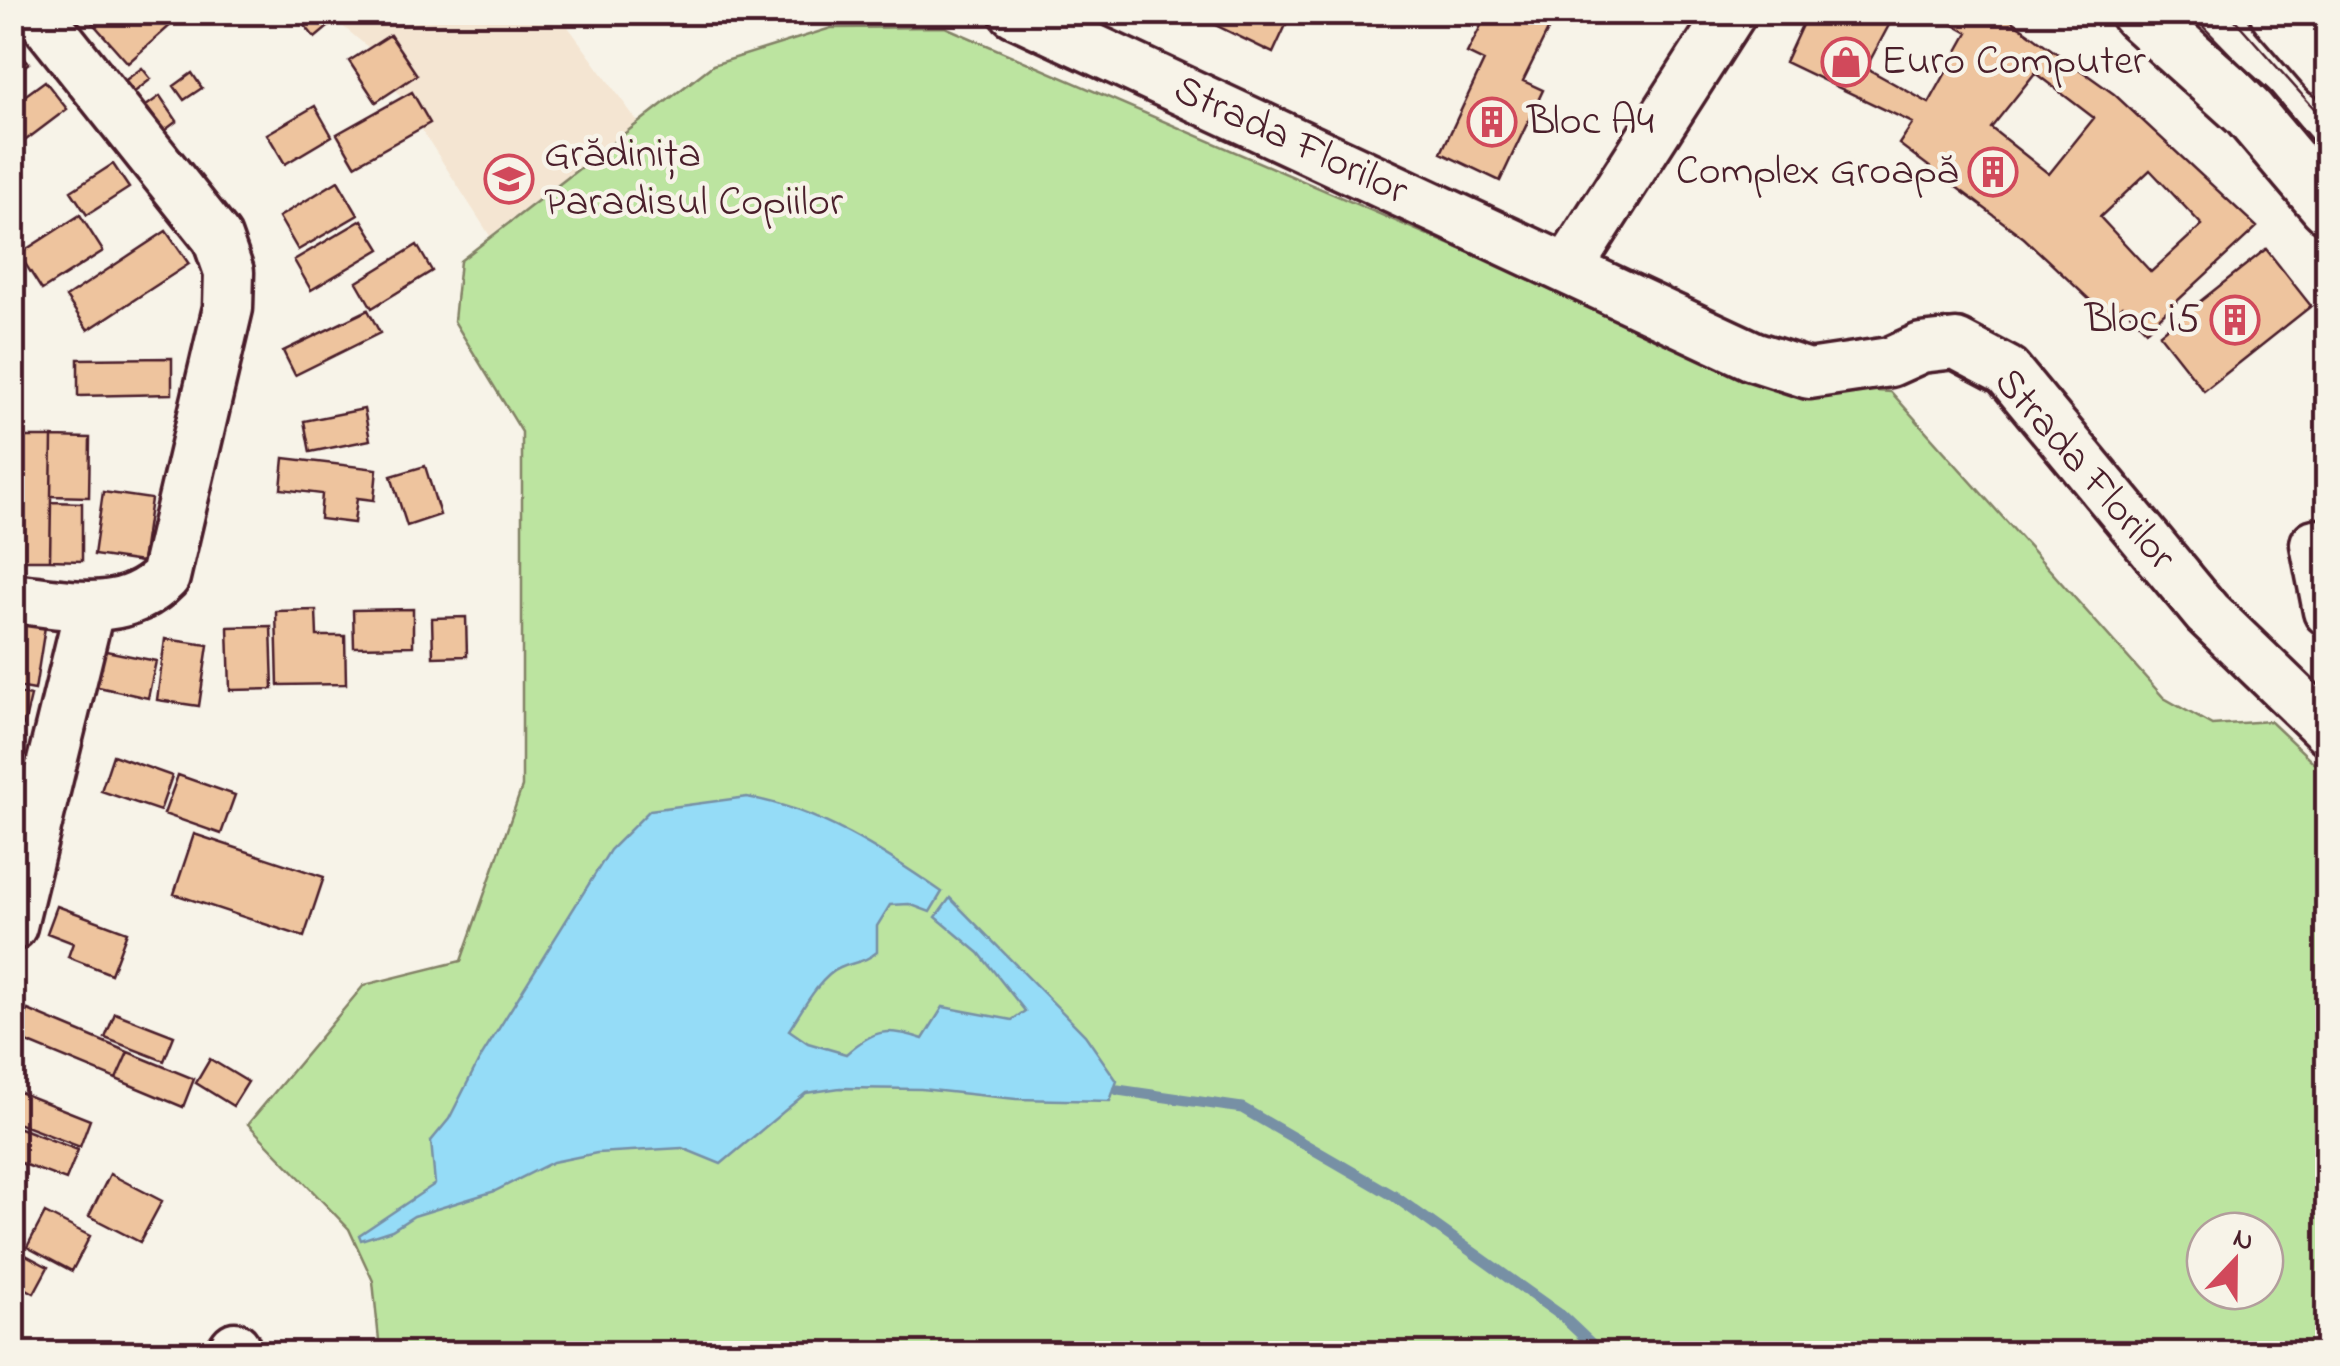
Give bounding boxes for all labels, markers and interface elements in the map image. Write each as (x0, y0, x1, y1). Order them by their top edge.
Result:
place label: Euro Computer (1881, 32, 2147, 93)
shop icon: Euro Computer (1820, 36, 1872, 88)
street label: Strada Florilor (1163, 60, 1419, 222)
place label: Bloc A4 (1526, 92, 1654, 153)
building icon: Bloc A4 (1466, 96, 1518, 148)
place label: Grădinița Paradisul Copiilor (544, 125, 844, 234)
place label: Complex Groapă (1676, 142, 1958, 203)
building icon: Complex Groapă (1967, 146, 2019, 198)
school or university icon: Grădinița Paradisul Copiilor (483, 153, 535, 205)
place label: Bloc i5 (2084, 290, 2200, 351)
building icon: Bloc i5 (2209, 294, 2261, 346)
street label: Strada Florilor (1978, 355, 2190, 586)
north arrow (2185, 1211, 2285, 1311)
text: N (2227, 1219, 2259, 1264)

